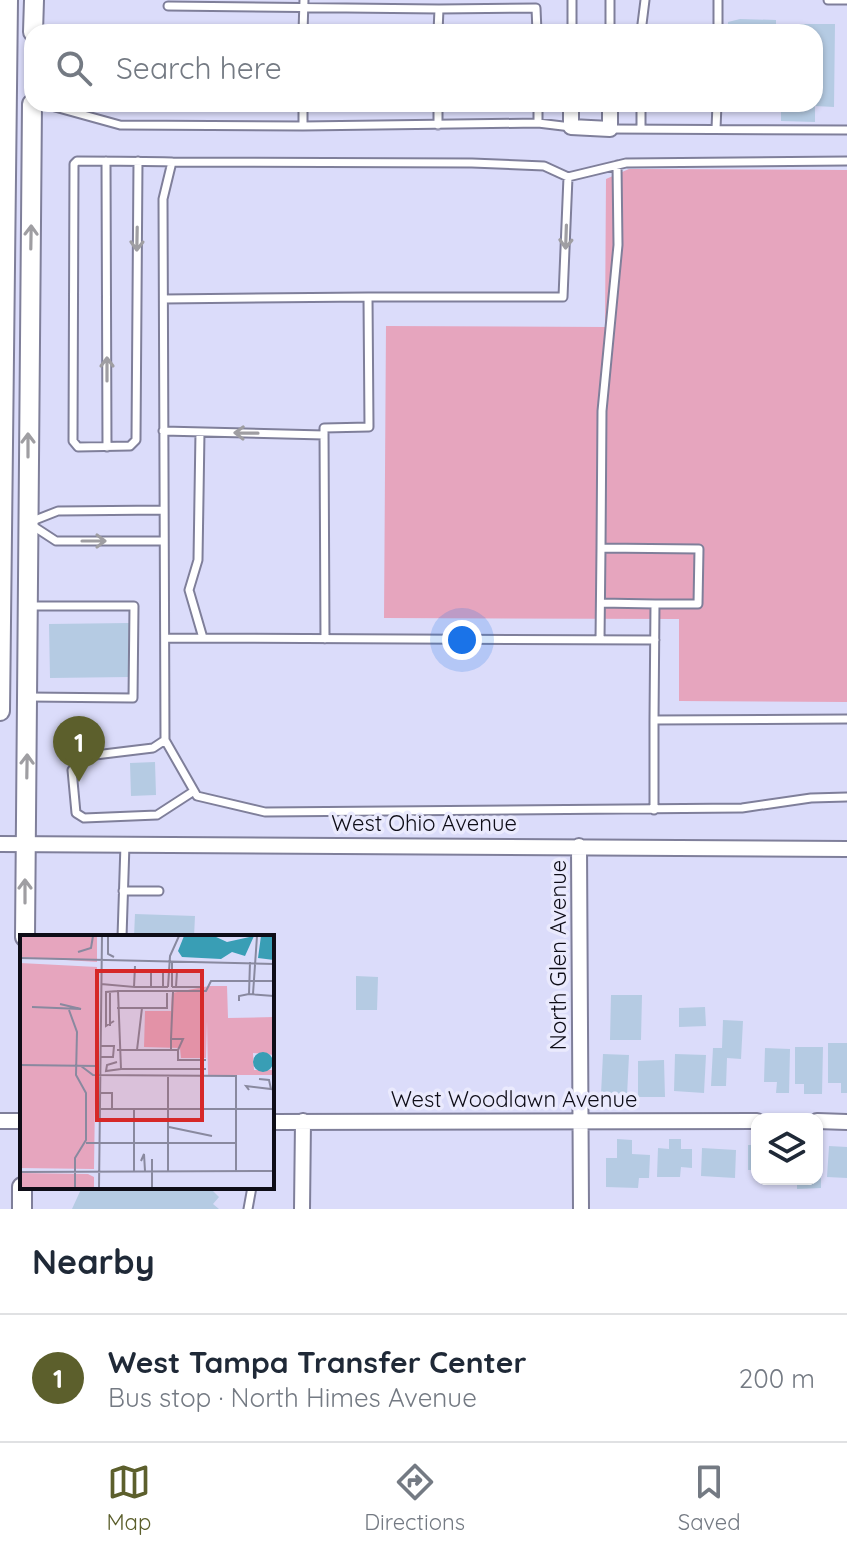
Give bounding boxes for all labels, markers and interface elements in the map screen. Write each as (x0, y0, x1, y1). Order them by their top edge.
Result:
search box (24, 24, 823, 112)
icon: search (52, 46, 96, 90)
text: Search here (116, 49, 282, 87)
one-way arrow (558, 223, 573, 250)
one-way arrow (23, 224, 39, 251)
one-way arrow (129, 225, 145, 252)
one-way arrow (99, 356, 115, 383)
one-way arrow (233, 425, 260, 441)
one-way arrow (20, 432, 36, 459)
one-way arrow (80, 533, 107, 549)
your location (442, 620, 482, 660)
pin: 1 (53, 716, 105, 782)
one-way arrow (19, 753, 34, 780)
street label: West Ohio Avenue (331, 809, 517, 837)
street label: North Glen Avenue (544, 860, 572, 1050)
one-way arrow (17, 878, 33, 905)
inset map (20, 935, 274, 1189)
street label: West Woodlawn Avenue (391, 1085, 637, 1113)
map controls (751, 1113, 823, 1185)
button: layers (751, 1113, 823, 1185)
text: Nearby (32, 1240, 155, 1283)
text: West Tampa Transfer Center (108, 1343, 526, 1381)
text: 1 (53, 1362, 63, 1395)
text: 200 m (739, 1362, 815, 1395)
text: Bus stop · North Himes Avenue (108, 1381, 477, 1414)
tab: Map (106, 1460, 151, 1536)
tab: Directions (364, 1460, 465, 1536)
tab: Saved (678, 1460, 741, 1536)

